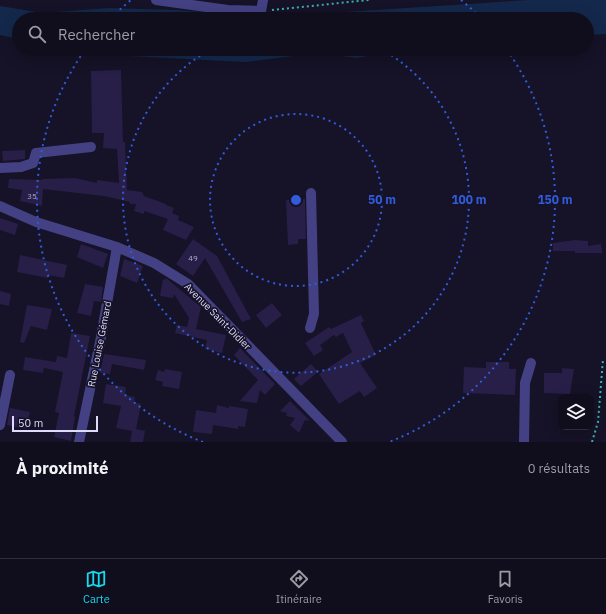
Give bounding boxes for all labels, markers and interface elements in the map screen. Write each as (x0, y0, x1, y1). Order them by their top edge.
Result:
search box (12, 12, 594, 56)
icon: search (26, 23, 48, 45)
text: Rechercher (58, 25, 135, 44)
house number: 35 (27, 191, 37, 201)
text: 50 m (368, 192, 396, 207)
text: 100 m (451, 192, 487, 207)
text: 150 m (537, 192, 573, 207)
centre of rings (289, 193, 303, 207)
house number: 49 (188, 253, 198, 263)
street label: Avenue Saint-Didier (182, 280, 254, 353)
street label: Rue Louise Gémard (85, 300, 114, 388)
map controls (558, 394, 594, 430)
button: layers (558, 394, 594, 430)
scale bar (12, 414, 98, 433)
text: 50 m (18, 416, 43, 430)
text: À proximité (16, 457, 109, 479)
text: 0 résultats (528, 460, 590, 477)
tab: Carte (83, 568, 110, 606)
tab: Itinéraire (276, 568, 322, 606)
tab: Favoris (488, 568, 523, 606)

